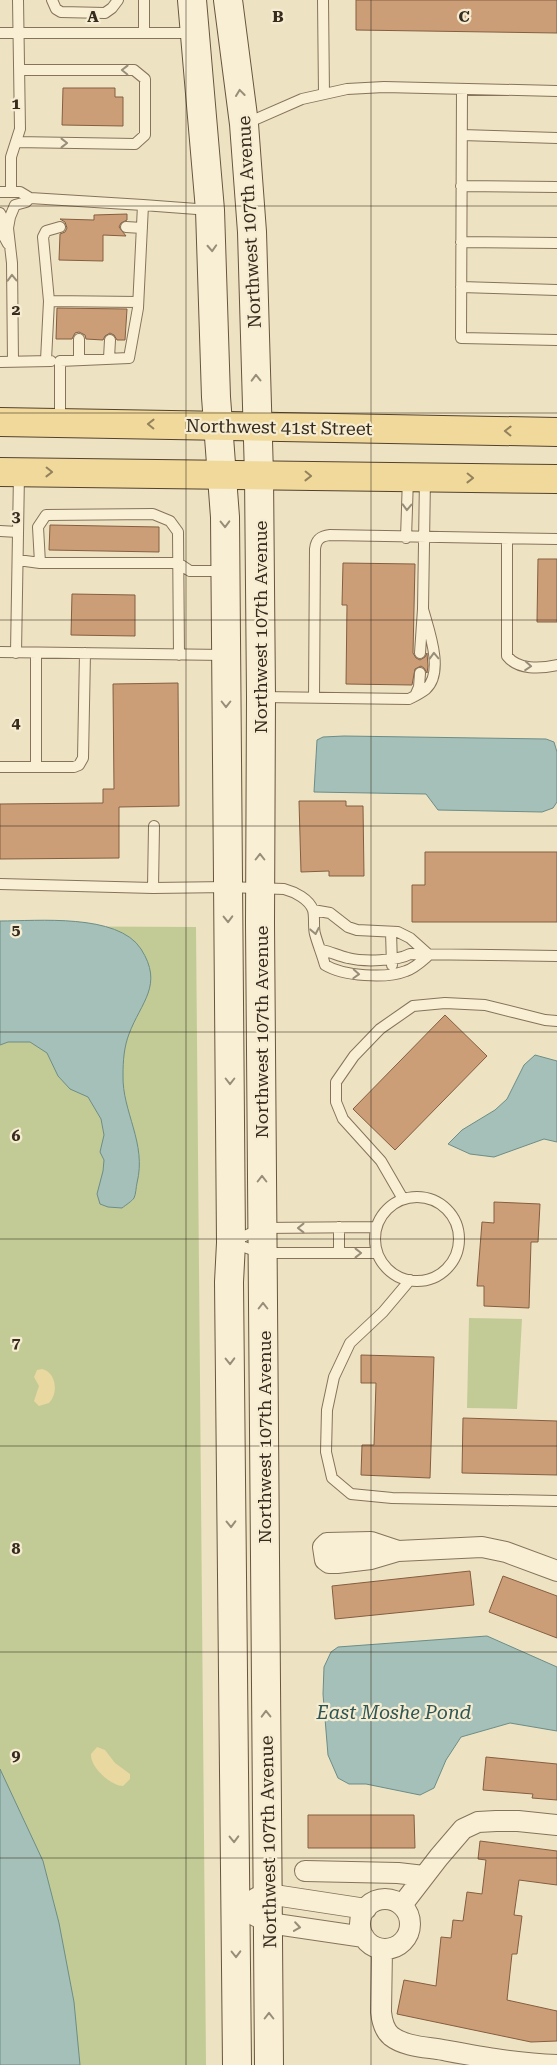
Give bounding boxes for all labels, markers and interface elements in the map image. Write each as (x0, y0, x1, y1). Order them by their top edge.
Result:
text: A (87, 7, 99, 26)
text: B (272, 7, 284, 26)
text: C (458, 7, 470, 26)
one-way arrow (121, 65, 129, 75)
one-way arrow (235, 89, 246, 97)
text: 1 (12, 94, 21, 113)
street label: Northwest 107th Avenue (233, 115, 265, 329)
one-way arrow (60, 138, 68, 148)
one-way arrow (207, 244, 218, 252)
one-way arrow (7, 274, 17, 282)
text: 2 (12, 300, 21, 319)
one-way arrow (251, 373, 261, 381)
street label: Northwest 41st Street (185, 415, 373, 439)
one-way arrow (147, 419, 155, 429)
one-way arrow (504, 426, 512, 436)
one-way arrow (45, 467, 53, 477)
one-way arrow (304, 471, 312, 481)
one-way arrow (467, 472, 475, 483)
one-way arrow (402, 504, 412, 512)
text: 3 (12, 507, 21, 526)
one-way arrow (220, 520, 230, 528)
street label: Northwest 107th Avenue (250, 520, 271, 734)
one-way arrow (428, 652, 439, 660)
one-way arrow (524, 661, 532, 672)
one-way arrow (221, 700, 231, 708)
text: 4 (12, 713, 21, 732)
one-way arrow (255, 853, 265, 860)
one-way arrow (223, 916, 233, 923)
text: 5 (12, 920, 21, 939)
street label: Northwest 107th Avenue (251, 925, 272, 1139)
one-way arrow (309, 926, 320, 935)
one-way arrow (353, 968, 361, 979)
one-way arrow (225, 1078, 235, 1086)
text: 6 (12, 1126, 21, 1145)
one-way arrow (257, 1175, 267, 1183)
one-way arrow (296, 1223, 304, 1233)
one-way arrow (354, 1248, 362, 1258)
one-way arrow (258, 1302, 268, 1310)
street label: Northwest 107th Avenue (254, 1330, 275, 1544)
text: 7 (12, 1333, 21, 1352)
one-way arrow (225, 1358, 235, 1366)
one-way arrow (226, 1520, 237, 1528)
text: 8 (12, 1539, 21, 1558)
water label: East Moshe Pond (316, 1701, 472, 1724)
one-way arrow (261, 1710, 271, 1718)
street label: Northwest 107th Avenue (256, 1735, 280, 1949)
text: 9 (12, 1746, 21, 1765)
one-way arrow (229, 1836, 239, 1843)
one-way arrow (293, 1921, 301, 1932)
one-way arrow (231, 1950, 241, 1958)
one-way arrow (264, 2012, 274, 2020)

